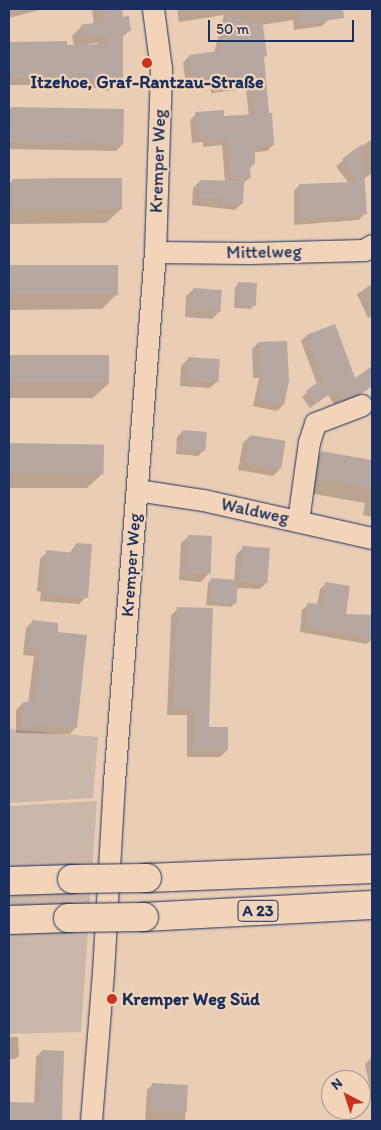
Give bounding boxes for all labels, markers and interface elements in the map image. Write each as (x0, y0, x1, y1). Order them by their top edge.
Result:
scale bar (211, 10, 357, 42)
text: 50 m (216, 20, 249, 38)
marker: Itzehoe, Graf-Rantzau-Straße (141, 57, 153, 69)
place label: Itzehoe, Graf-Rantzau-Straße (30, 71, 264, 93)
street label: Kremper Weg (145, 109, 171, 213)
street label: Mittelweg (226, 241, 302, 263)
street label: Waldweg (219, 493, 291, 529)
street label: Kremper Weg (117, 513, 145, 617)
road number: A 23 (237, 898, 279, 924)
place label: Kremper Weg Süd (122, 988, 259, 1010)
marker: Kremper Weg Süd (106, 993, 118, 1005)
north arrow (321, 1070, 371, 1120)
text: N (328, 1074, 346, 1093)

